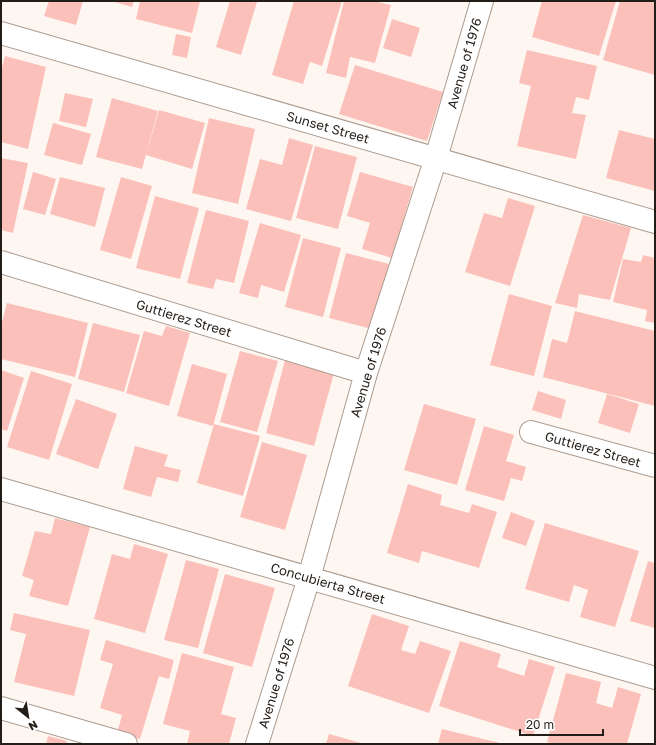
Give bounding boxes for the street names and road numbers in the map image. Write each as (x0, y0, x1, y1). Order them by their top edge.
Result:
street label: Avenue of 1976 (443, 16, 485, 110)
street label: Sunset Street (285, 108, 371, 146)
street label: Guttierez Street (134, 296, 234, 340)
street label: Avenue of 1976 (347, 325, 389, 419)
street label: Guttierez Street (543, 428, 643, 470)
street label: Concubierta Street (269, 559, 387, 607)
street label: Avenue of 1976 (255, 636, 297, 730)

